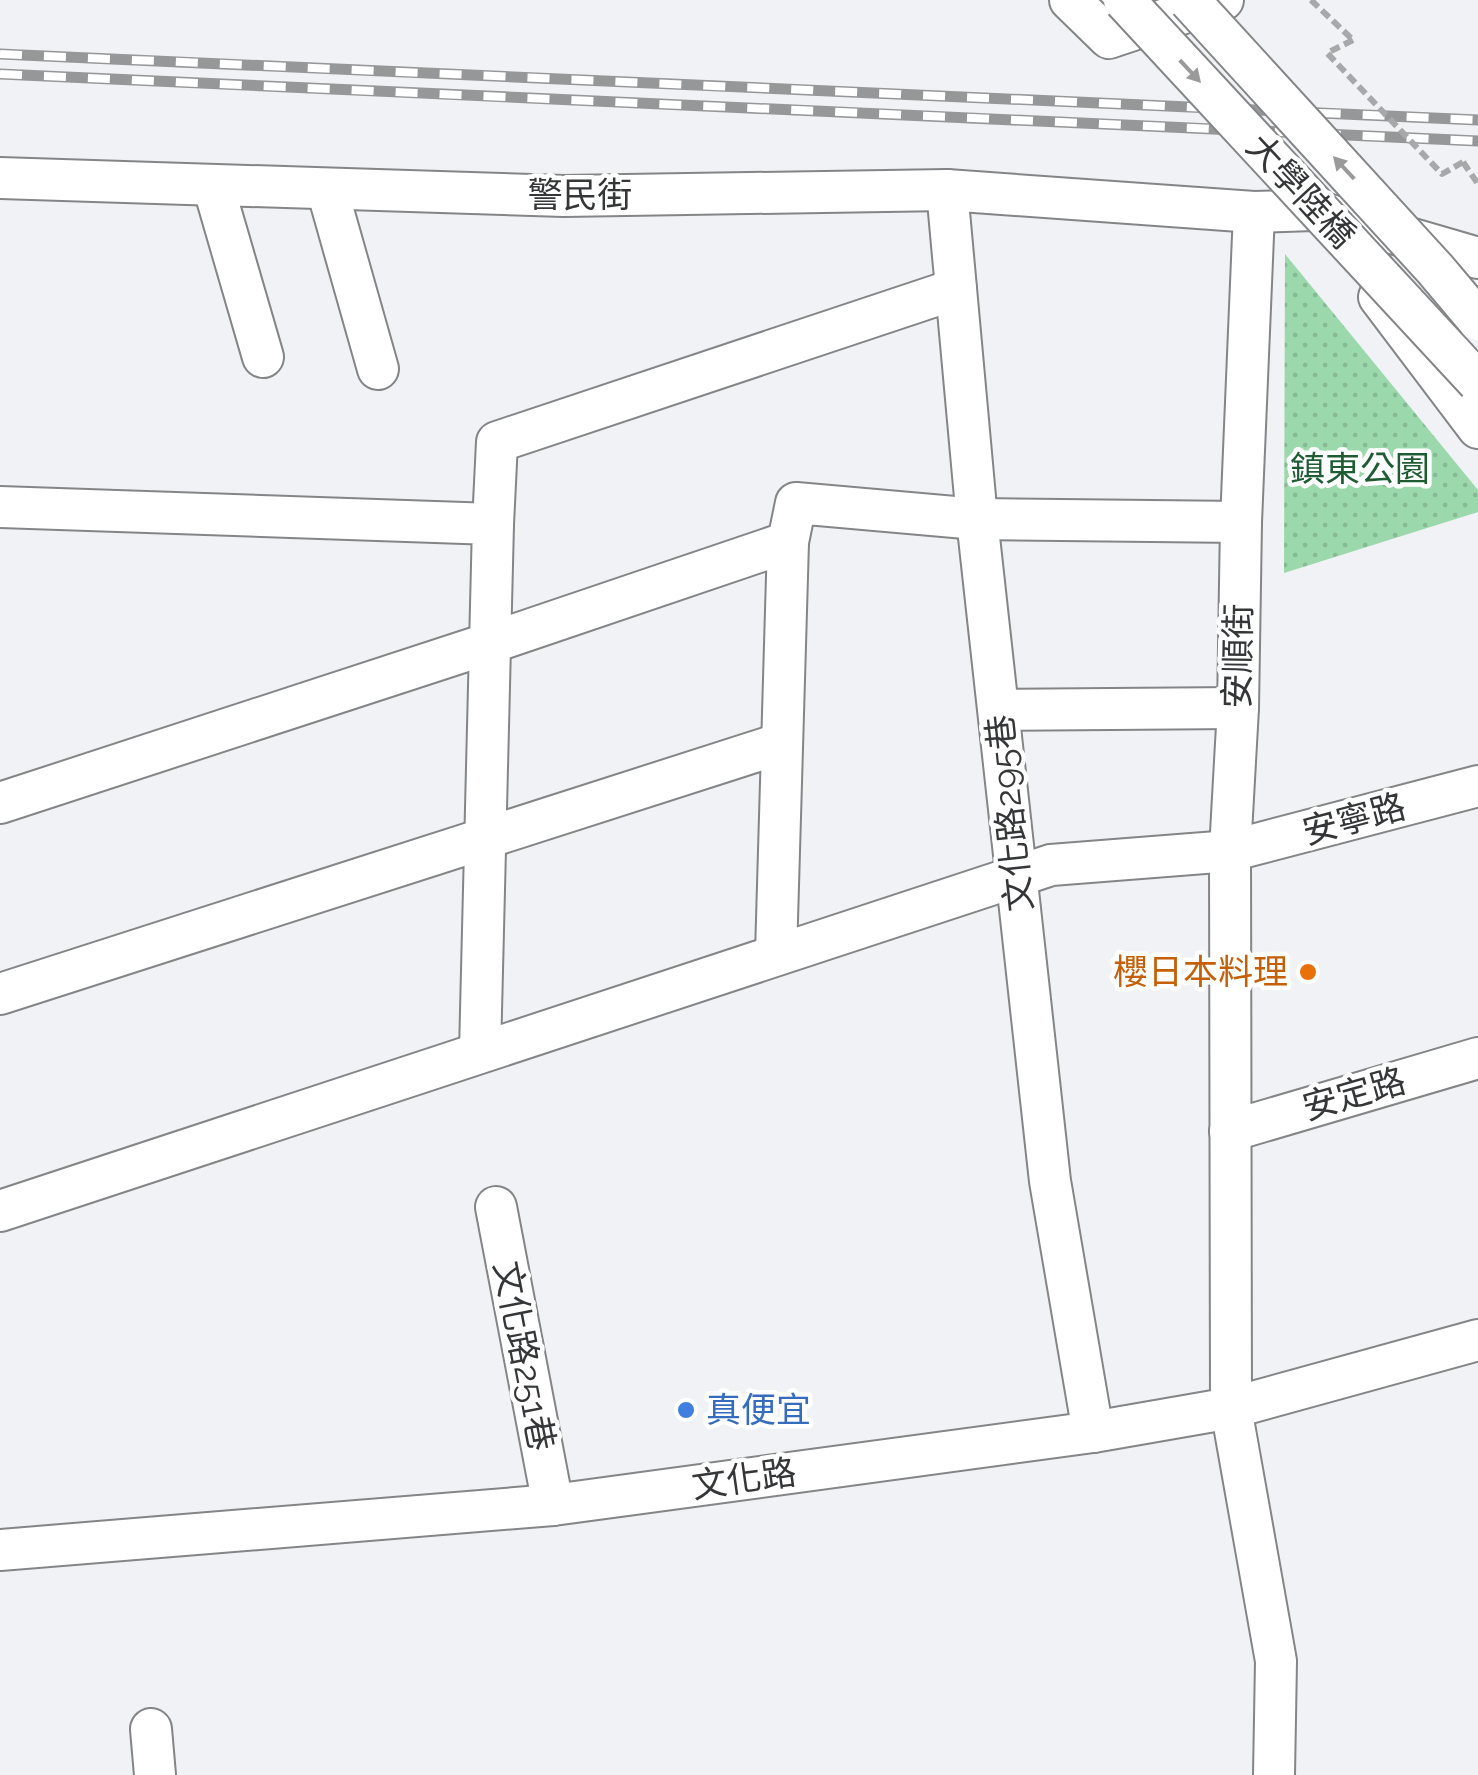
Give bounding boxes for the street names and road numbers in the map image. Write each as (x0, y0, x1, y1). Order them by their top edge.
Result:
street label: 大學陸橋 (1239, 125, 1364, 256)
street label: 警民街 (527, 174, 633, 215)
street label: 安順街 (1216, 603, 1259, 709)
street label: 文化路295巷 (979, 713, 1040, 914)
street label: 安寧路 (1298, 785, 1410, 852)
street label: 安定路 (1298, 1059, 1410, 1128)
street label: 文化路251巷 (486, 1258, 563, 1454)
street label: 文化路 (689, 1451, 799, 1506)

